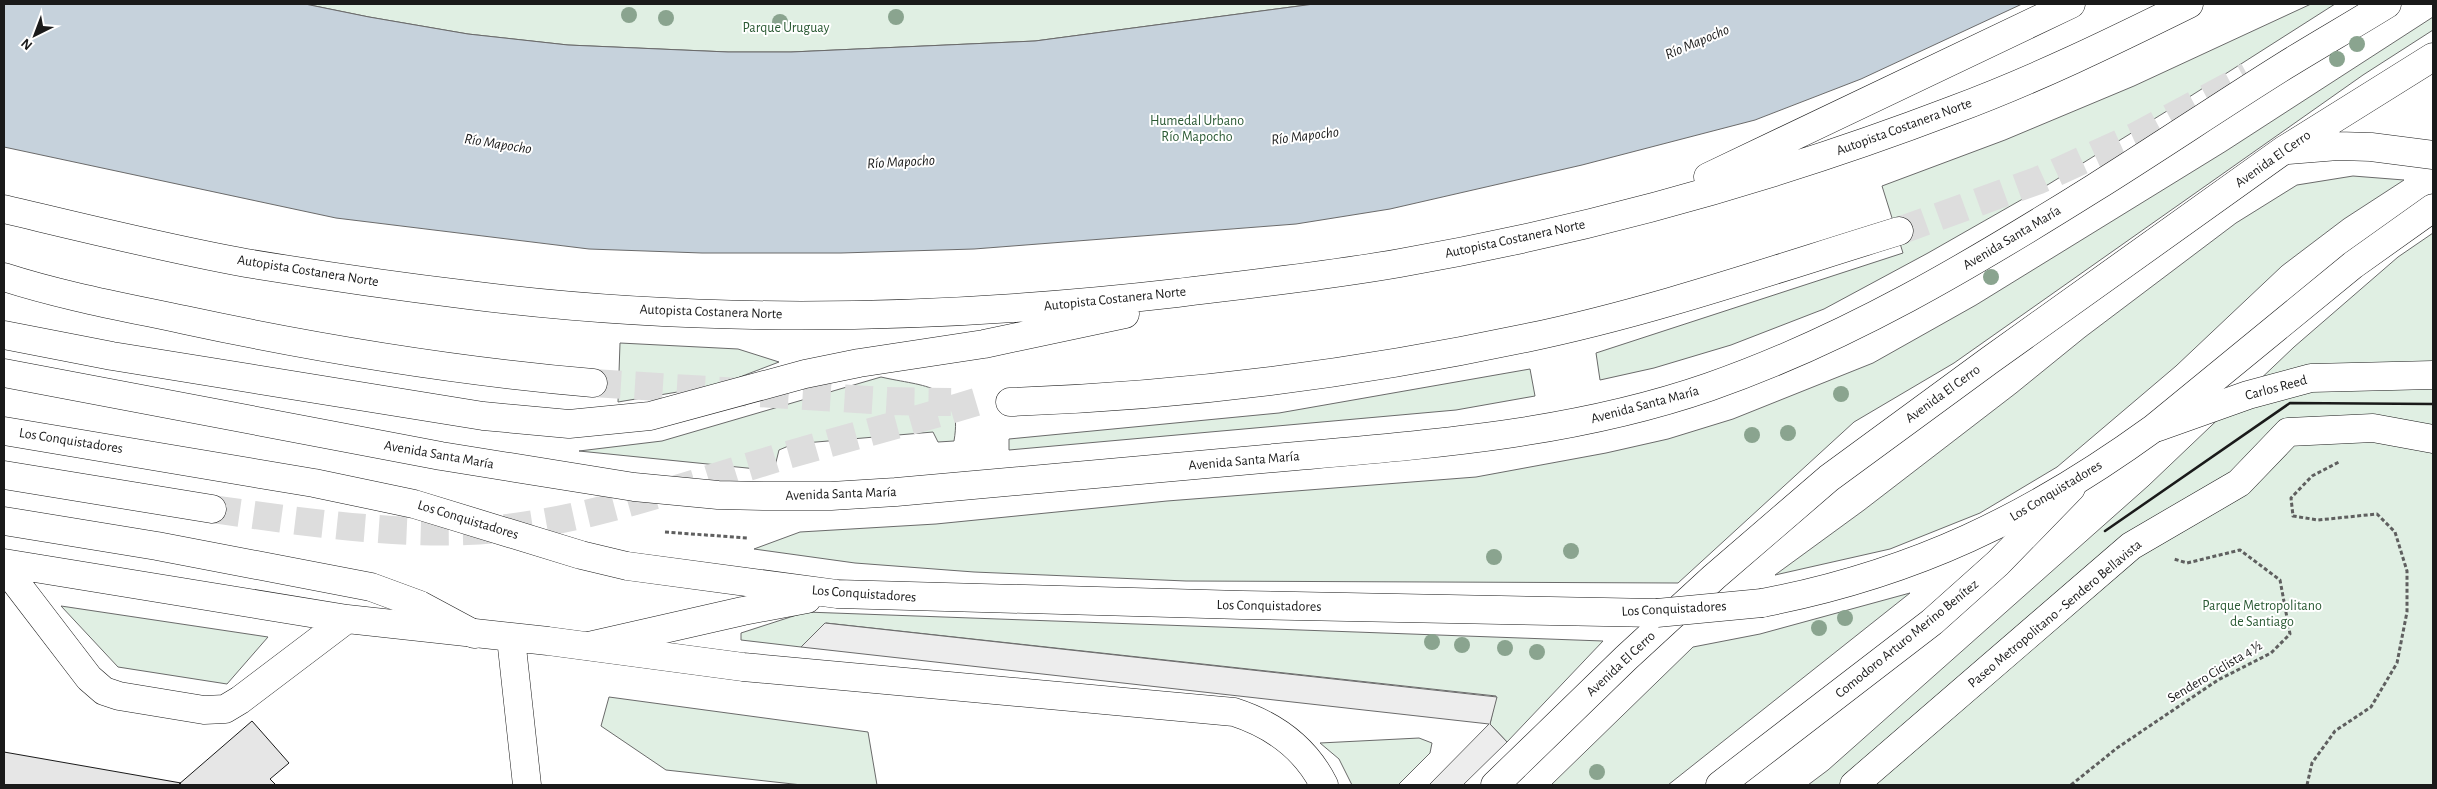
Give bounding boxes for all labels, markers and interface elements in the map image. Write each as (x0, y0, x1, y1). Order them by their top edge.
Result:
north arrow (10, 10, 60, 60)
park label: Parque Uruguay (742, 21, 830, 35)
water label: Río Mapocho (1663, 22, 1731, 62)
text: N (19, 35, 35, 52)
street label: Autopista Costanera Norte (1834, 96, 1974, 158)
park label: Humedal Urbano Río Mapocho (1150, 114, 1244, 144)
water label: Río Mapocho (1270, 124, 1340, 148)
street label: Avenida El Cerro (2233, 128, 2313, 190)
water label: Río Mapocho (463, 131, 533, 157)
water label: Río Mapocho (867, 153, 935, 171)
street label: Avenida Santa María (1961, 203, 2064, 273)
street label: Autopista Costanera Norte (1444, 217, 1586, 261)
street label: Autopista Costanera Norte (236, 253, 380, 289)
street label: Autopista Costanera Norte (1043, 285, 1187, 313)
street label: Autopista Costanera Norte (639, 303, 783, 321)
street label: Avenida El Cerro (1903, 362, 1983, 426)
street label: Carlos Reed (2244, 373, 2308, 403)
street label: Avenida Santa María (1589, 384, 1701, 426)
street label: Los Conquistadores (18, 426, 124, 456)
street label: Avenida Santa María (383, 438, 496, 472)
street label: Avenida Santa María (1188, 449, 1301, 473)
street label: Los Conquistadores (2007, 458, 2105, 524)
street label: Avenida Santa María (785, 485, 897, 503)
street label: Los Conquistadores (416, 498, 520, 542)
street label: Paseo Metropolitano - Sendero Bellavista (1966, 537, 2145, 691)
street label: Comodoro Arturo Merino Benítez (1833, 577, 1981, 701)
street label: Los Conquistadores (811, 583, 917, 605)
street label: Los Conquistadores (1216, 598, 1322, 614)
street label: Los Conquistadores (1621, 599, 1727, 619)
park label: Parque Metropolitano de Santiago (2202, 599, 2322, 629)
street label: Avenida El Cerro (1584, 629, 1658, 699)
street label: Sendero Ciclista 4 ½ (2165, 638, 2265, 706)

